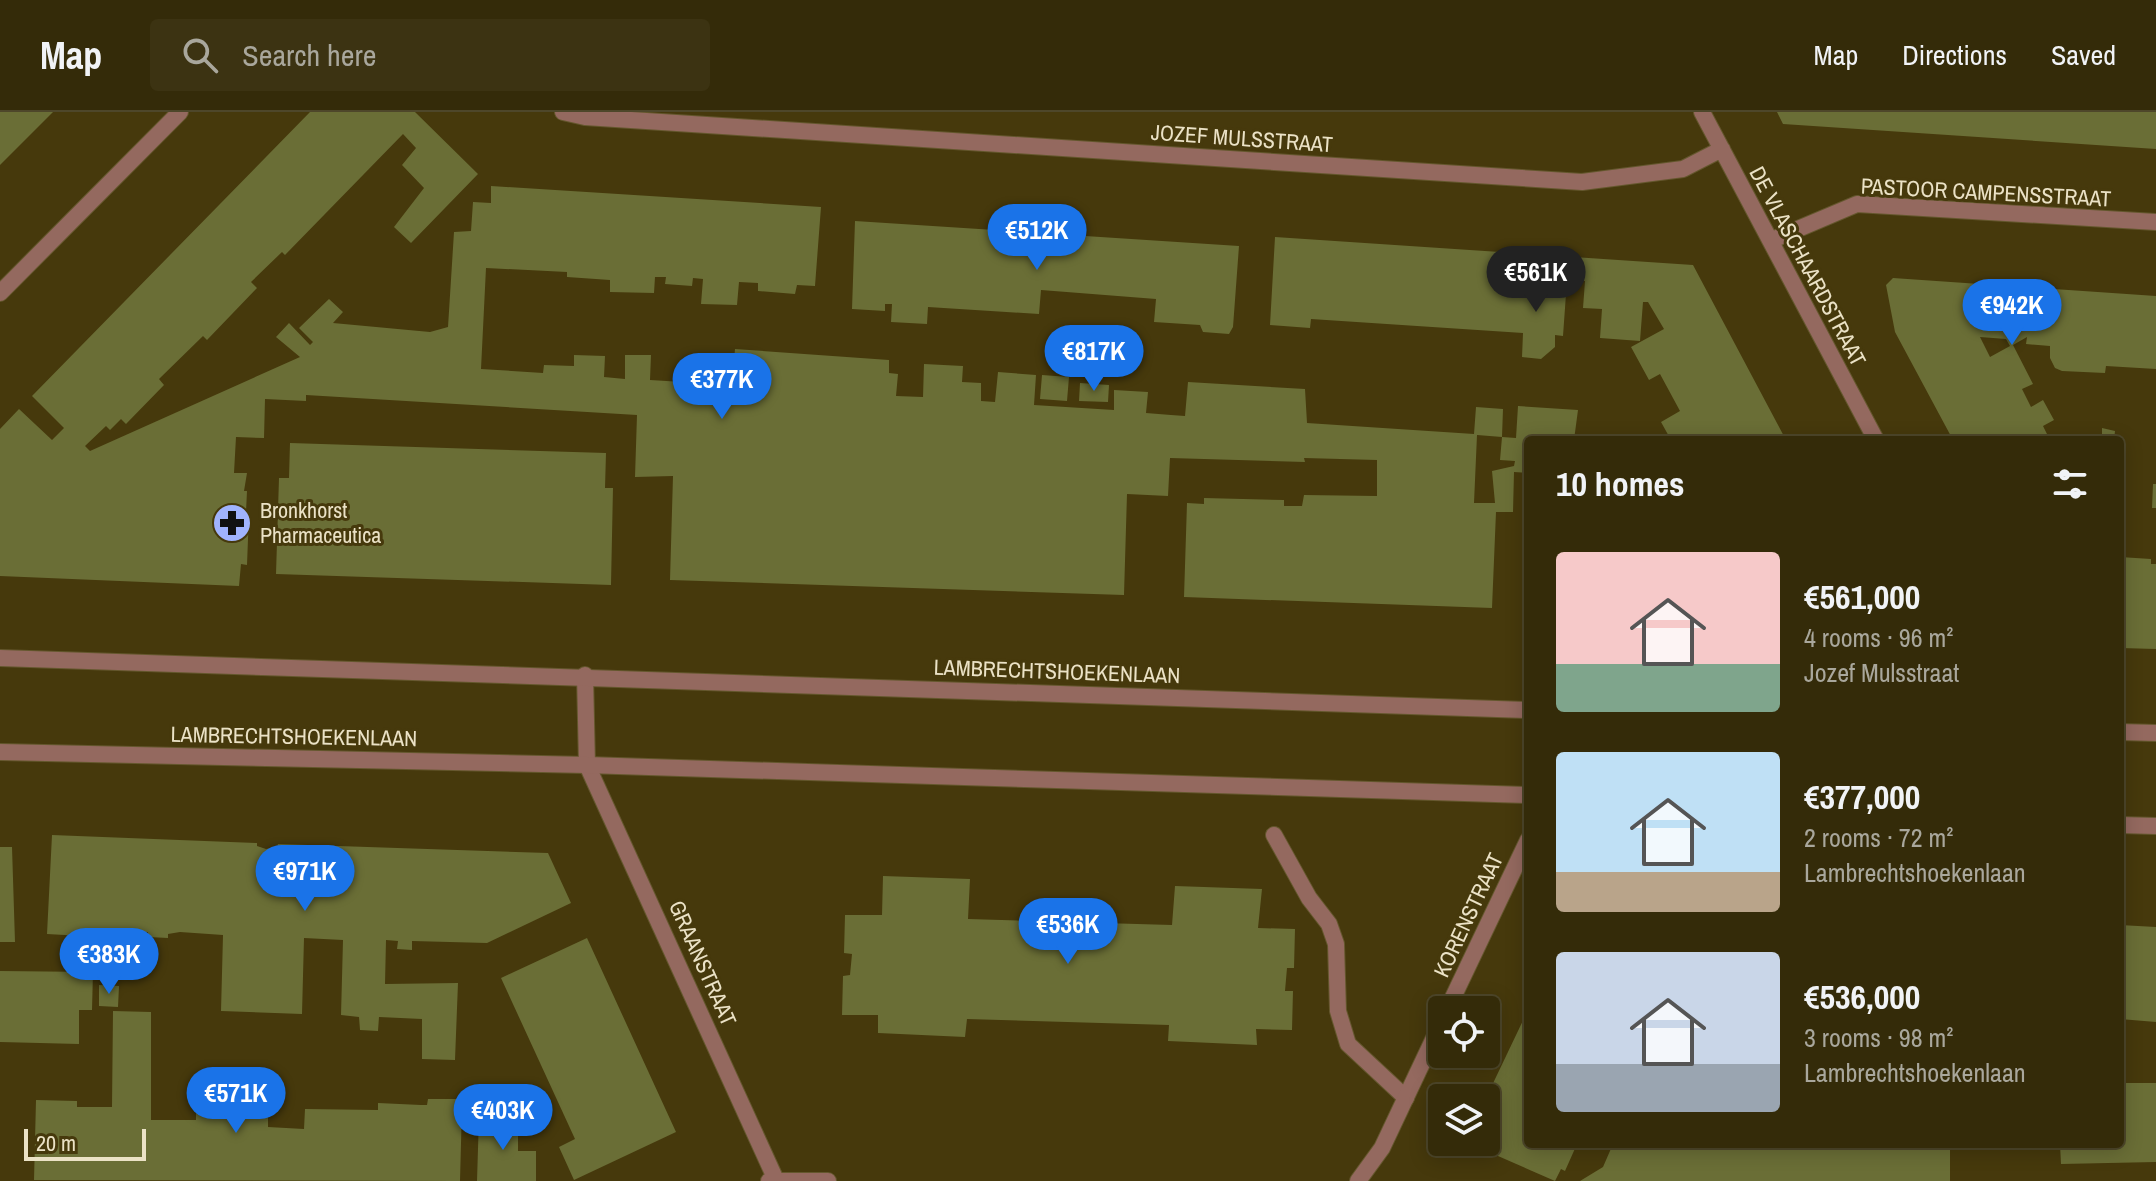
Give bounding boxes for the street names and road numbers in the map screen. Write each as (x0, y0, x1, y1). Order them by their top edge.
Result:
street label: JOZEF MULSSTRAAT (1150, 117, 1334, 159)
street label: DE VLASCHAARDSTRAAT (1743, 161, 1873, 371)
street label: PASTOOR CAMPENSSTRAAT (1860, 170, 2112, 214)
street label: LAMBRECHTSHOEKENLAAN (933, 652, 1181, 690)
street label: LAMBRECHTSHOEKENLAAN (170, 719, 418, 753)
street label: KORENSTRAAT (1426, 848, 1510, 982)
street label: GRAANSTRAAT (662, 896, 744, 1030)

